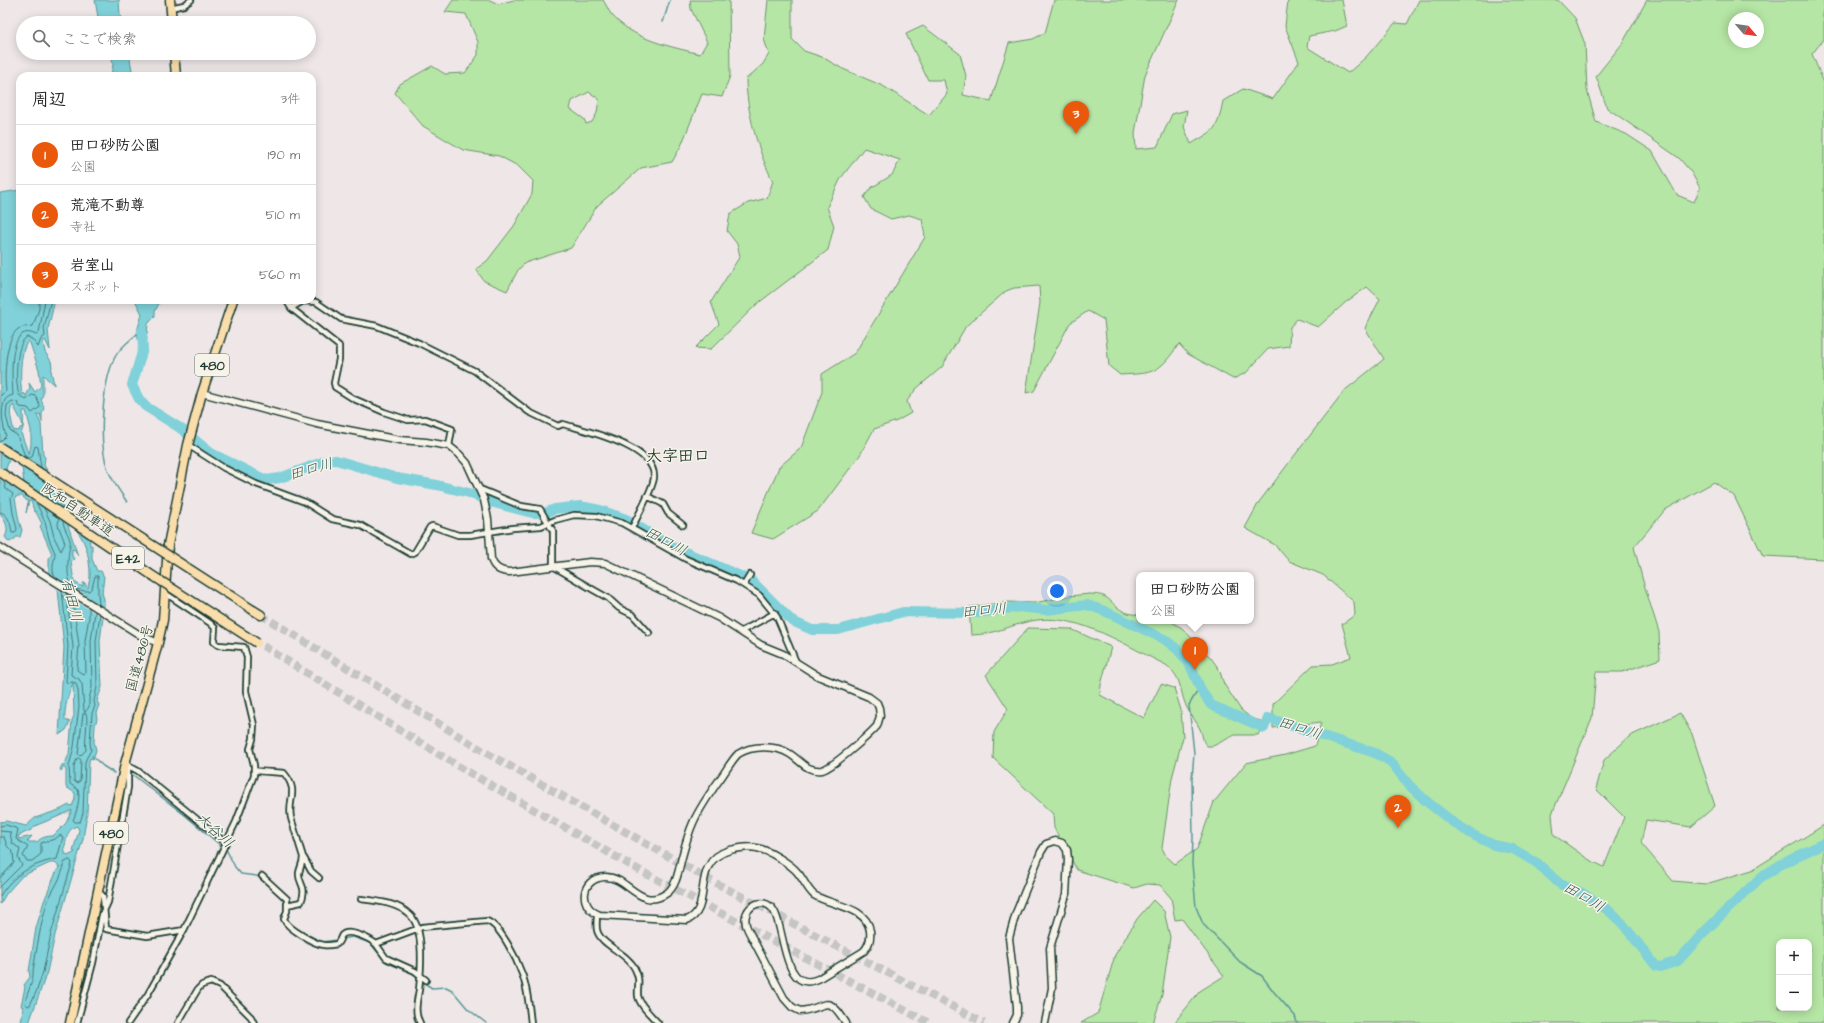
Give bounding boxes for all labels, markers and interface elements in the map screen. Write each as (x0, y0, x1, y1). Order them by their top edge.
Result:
north arrow (1728, 12, 1764, 48)
search box (16, 16, 316, 60)
icon: search (30, 27, 52, 49)
text: ここで検索 (62, 29, 137, 50)
text: 周辺 (32, 88, 66, 112)
text: 3件 (280, 90, 300, 108)
pin: 3 (1063, 101, 1089, 134)
text: 田口砂防公園 (70, 135, 160, 156)
text: 1 (44, 146, 46, 164)
text: 190 m (267, 146, 300, 164)
text: 公園 (70, 158, 96, 176)
text: 荒滝不動尊 (70, 195, 145, 216)
text: 2 (41, 206, 49, 224)
text: 510 m (266, 206, 300, 224)
text: 寺社 (70, 218, 96, 236)
text: 岩室山 (70, 255, 115, 276)
text: 3 (42, 266, 48, 284)
text: 560 m (259, 266, 300, 284)
text: スポット (70, 278, 122, 296)
road number: 480 (195, 354, 229, 376)
district label: 大字田口 (646, 445, 710, 467)
water label: 田口川 (287, 453, 336, 486)
street label: 阪和自動車道 (37, 478, 118, 542)
water label: 田口川 (641, 522, 691, 561)
road number: E42 (112, 547, 144, 569)
popup (1136, 572, 1254, 624)
water label: 有田川 (56, 576, 87, 625)
text: 田口砂防公園 (1150, 579, 1240, 600)
your location (1047, 581, 1067, 601)
water label: 田口川 (961, 598, 1007, 623)
text: 公園 (1150, 602, 1176, 620)
street label: 国道480号 (121, 622, 159, 694)
pin: 1 (1182, 637, 1208, 670)
water label: 田口川 (1275, 712, 1324, 745)
pin: 2 (1385, 795, 1411, 828)
water label: 大谷川 (191, 808, 238, 853)
road number: 480 (94, 822, 128, 844)
water label: 田口川 (1559, 877, 1608, 918)
map controls (1776, 939, 1812, 1011)
button: + (1776, 939, 1812, 975)
button: − (1776, 975, 1812, 1011)

